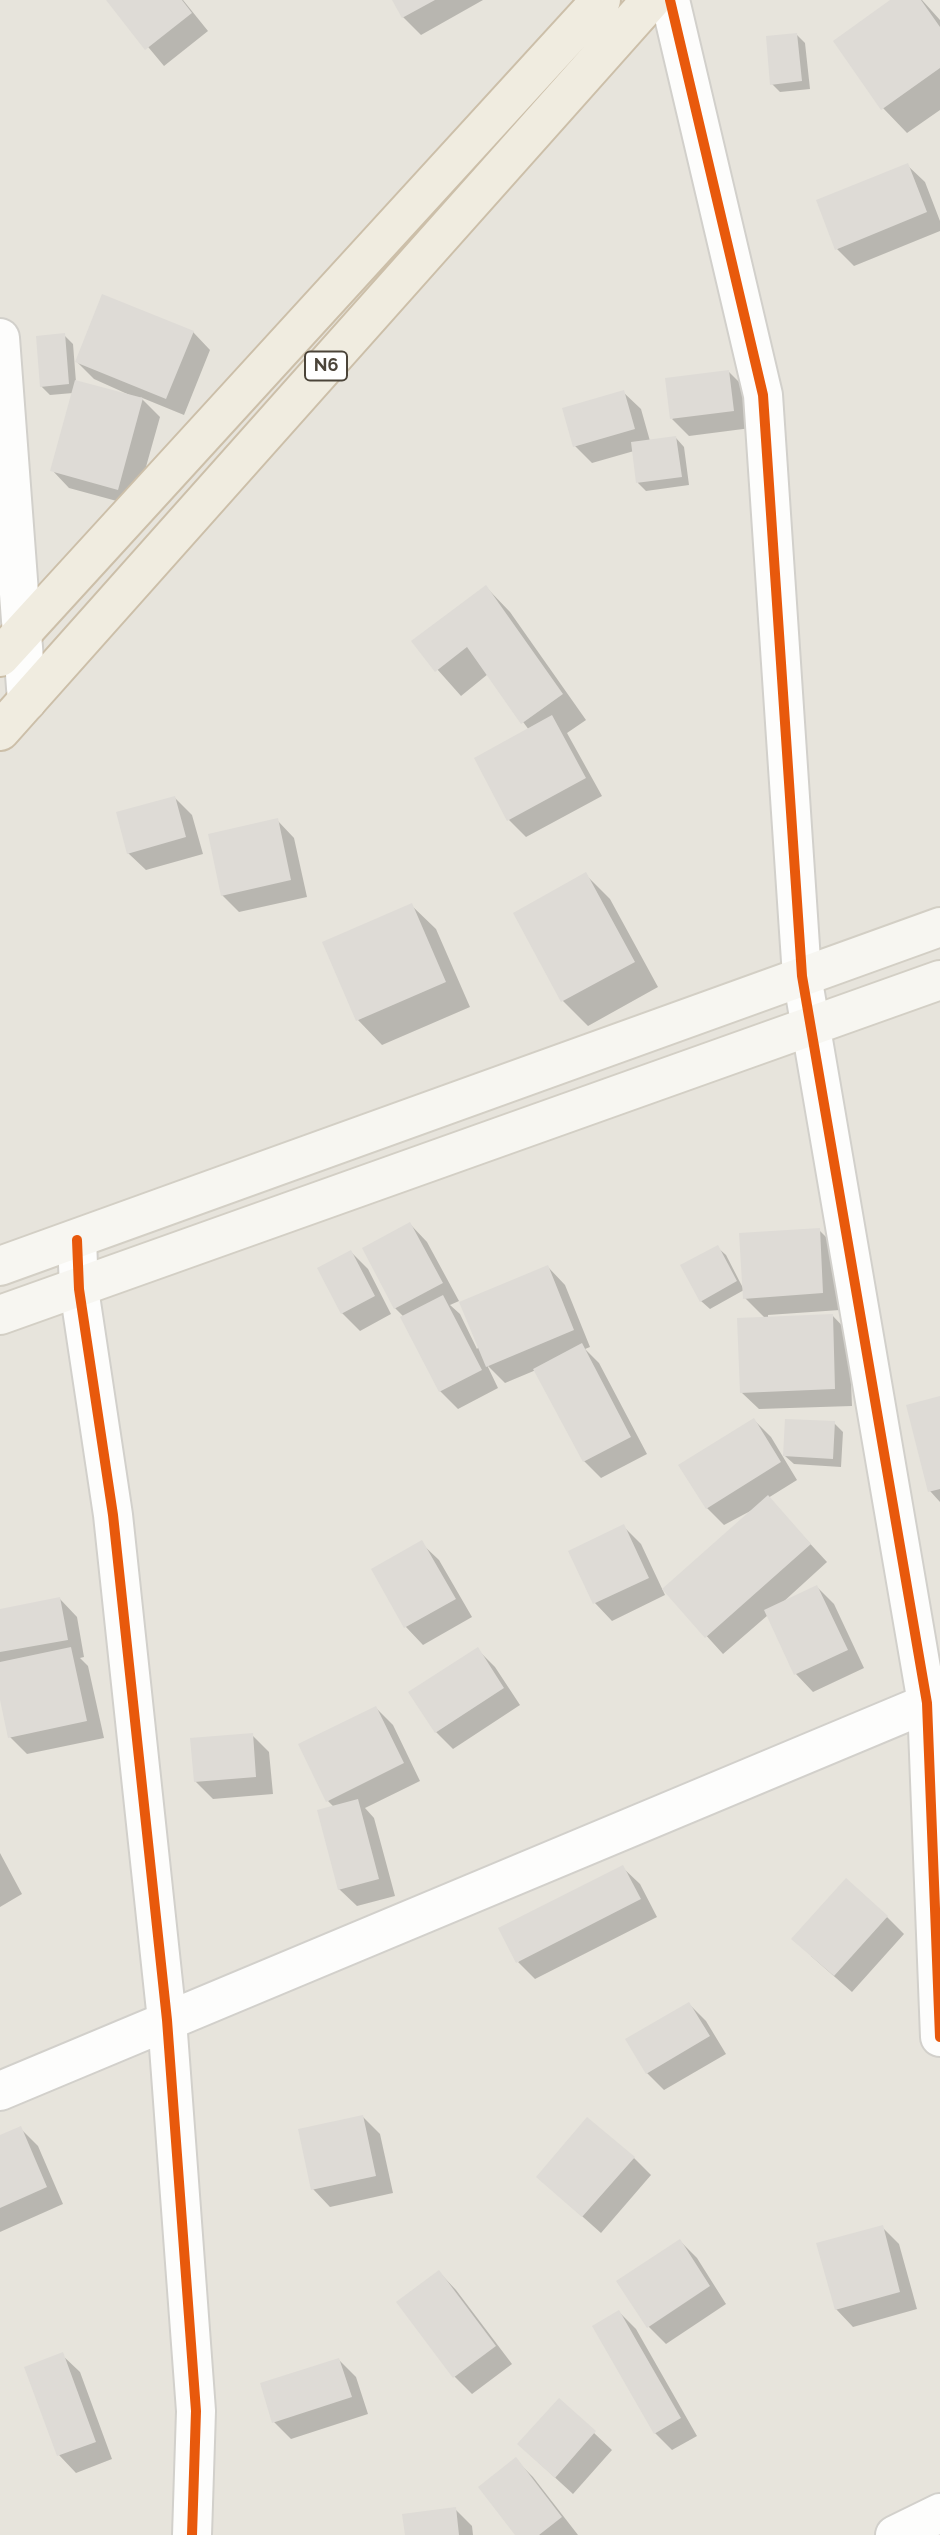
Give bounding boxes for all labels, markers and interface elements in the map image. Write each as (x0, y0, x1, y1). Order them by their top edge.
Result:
road number: N6 (305, 352, 347, 380)

